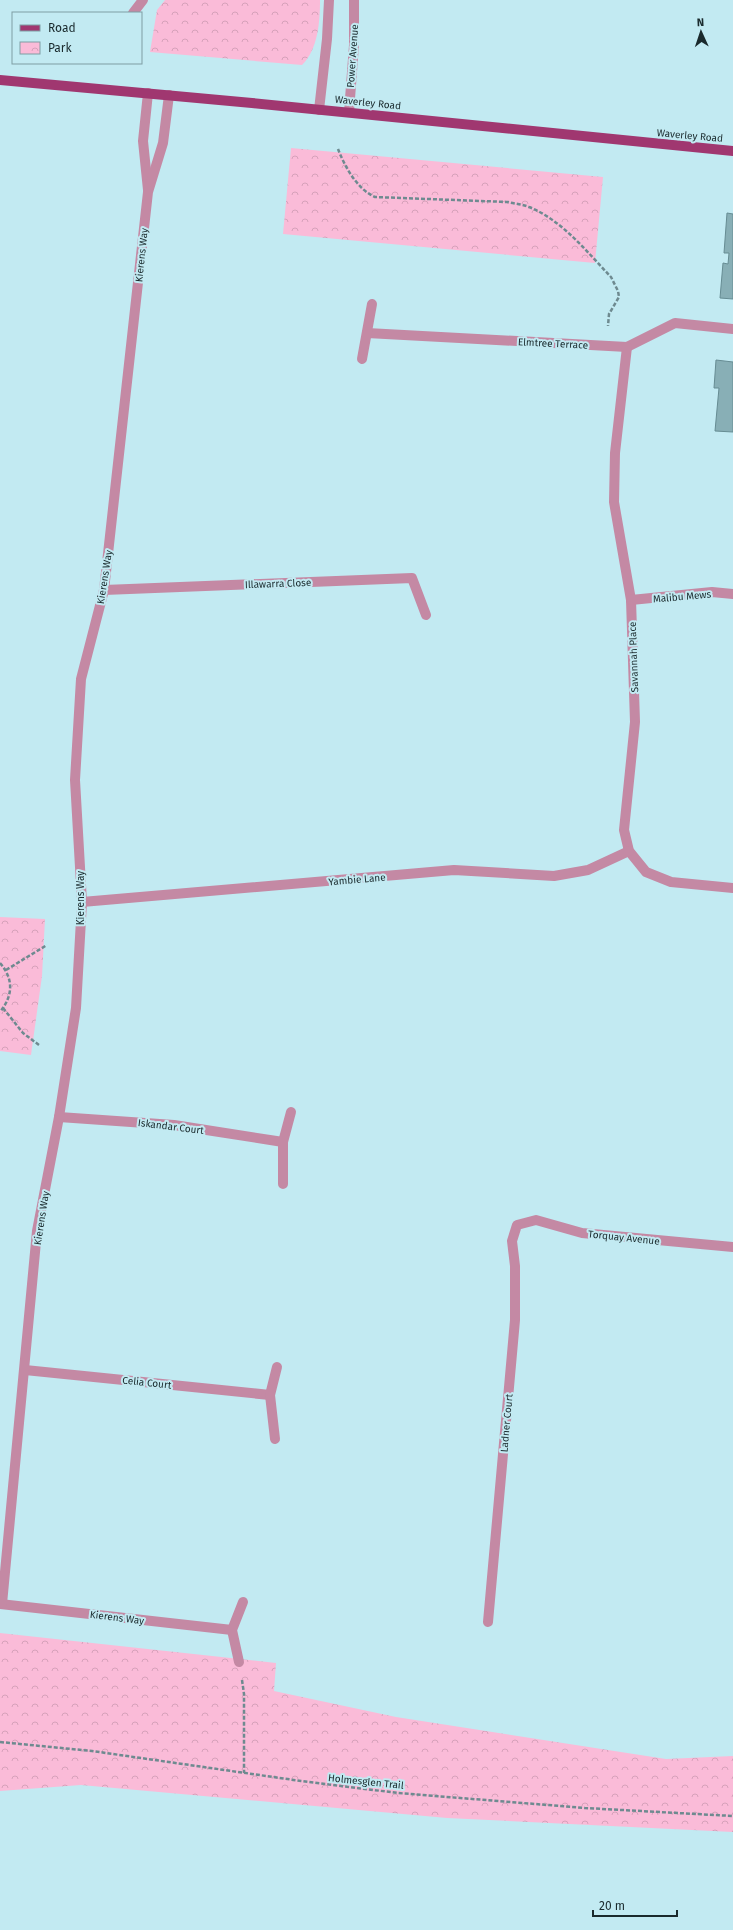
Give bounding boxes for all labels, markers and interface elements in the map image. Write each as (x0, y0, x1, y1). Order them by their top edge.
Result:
legend (12, 12, 142, 64)
north arrow (681, 12, 721, 52)
text: N (697, 16, 704, 29)
text: Road (48, 21, 76, 35)
street label: Power Avenue (345, 24, 361, 88)
text: Park (48, 41, 72, 55)
street label: Waverley Road (334, 94, 402, 112)
street label: Waverley Road (656, 127, 724, 145)
street label: Kierens Way (133, 227, 151, 283)
street label: Elmtree Terrace (517, 336, 588, 352)
street label: Kierens Way (95, 549, 115, 605)
street label: Illawarra Close (245, 577, 311, 591)
street label: Malibu Mews (652, 588, 712, 606)
street label: Savannah Place (627, 621, 641, 692)
street label: Kierens Way (75, 871, 87, 925)
street label: Yambie Lane (328, 872, 386, 888)
street label: Iskandar Court (137, 1117, 205, 1137)
street label: Kierens Way (32, 1190, 52, 1246)
street label: Torquay Avenue (588, 1228, 660, 1248)
street label: Celia Court (122, 1374, 172, 1392)
street label: Ladner Court (498, 1393, 516, 1453)
street label: Kierens Way (89, 1609, 145, 1627)
street label: Holmesglen Trail (328, 1772, 404, 1792)
scale bar (593, 1892, 677, 1918)
text: 20 m (599, 1899, 625, 1913)

